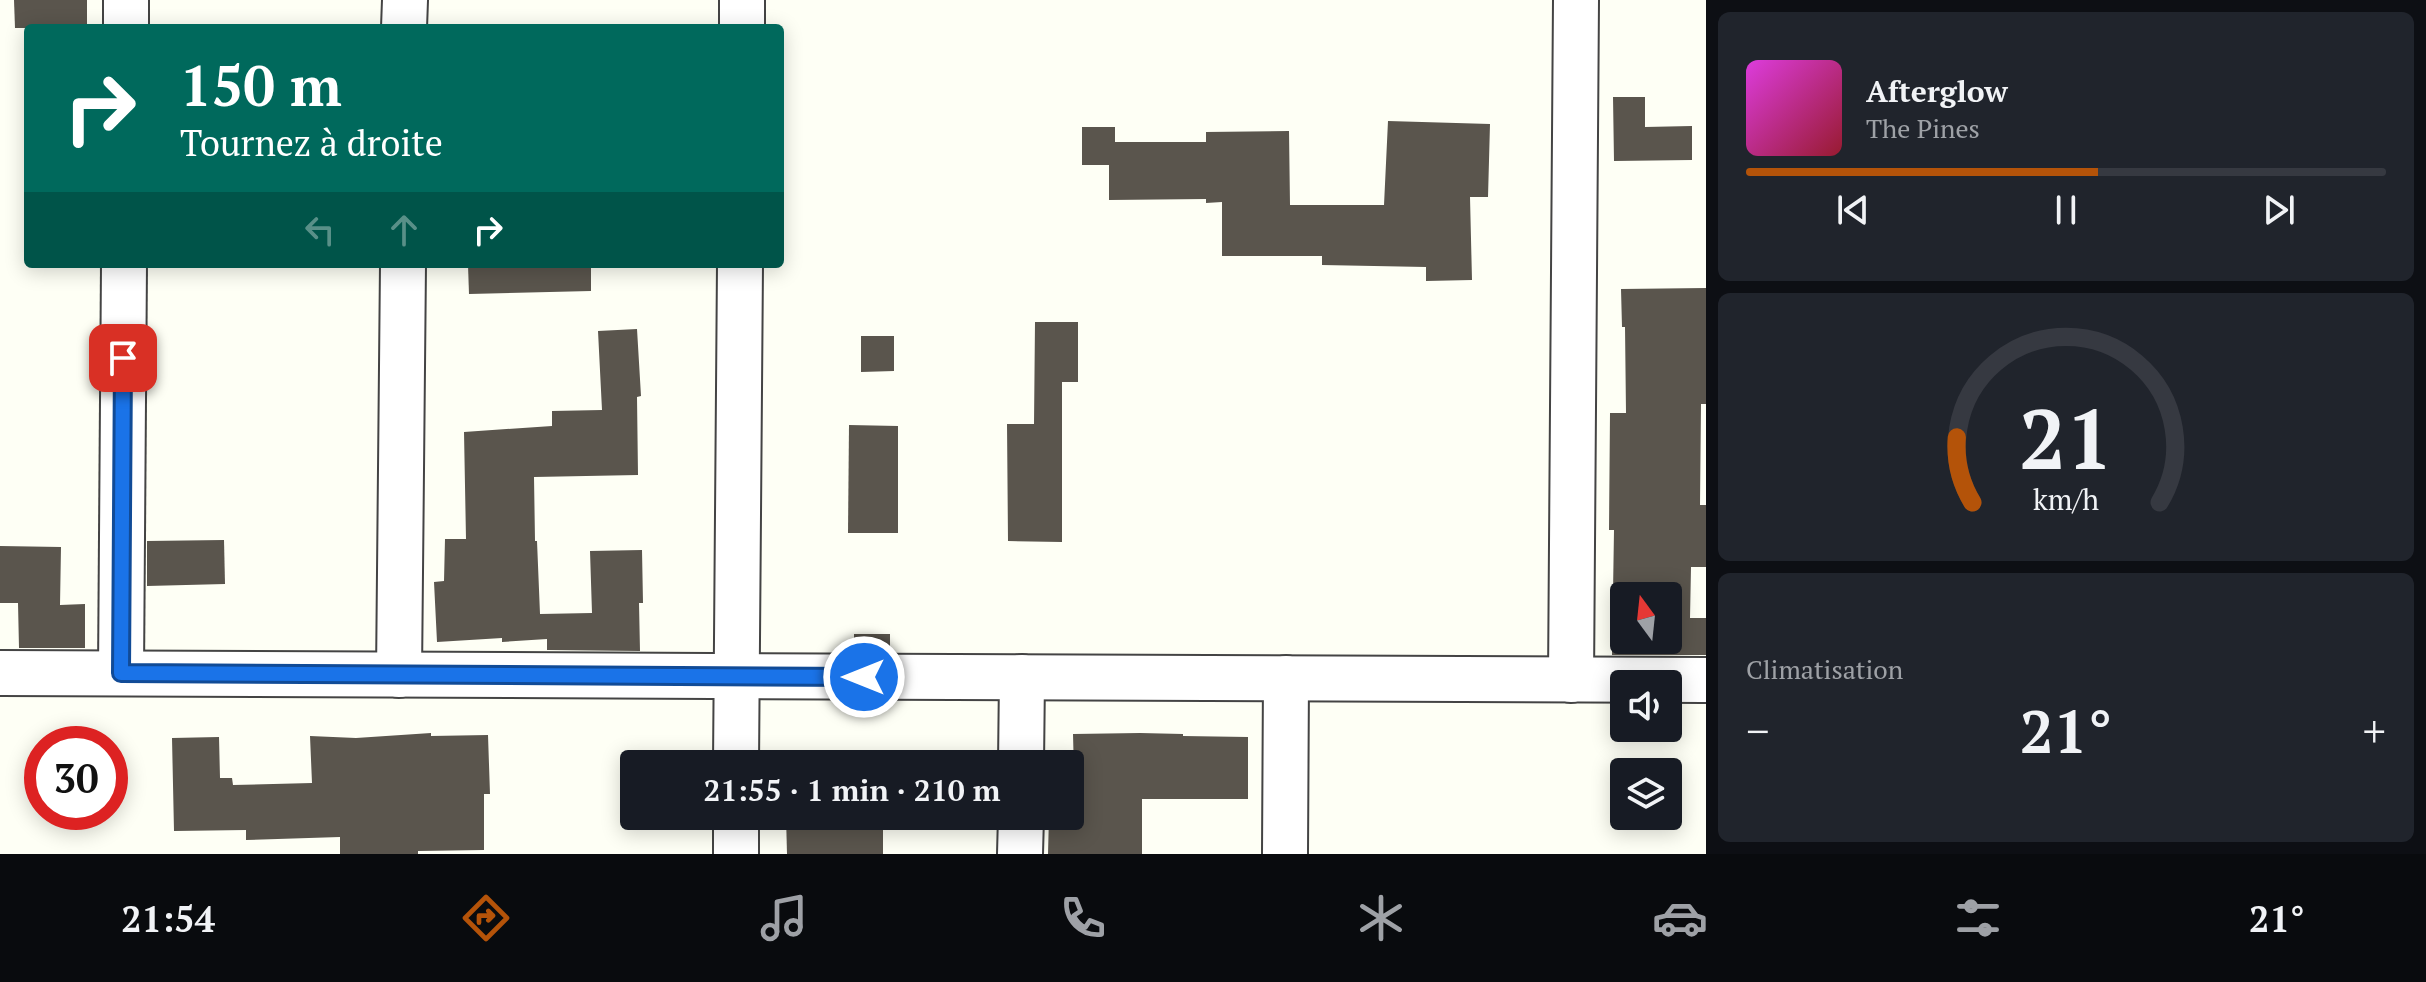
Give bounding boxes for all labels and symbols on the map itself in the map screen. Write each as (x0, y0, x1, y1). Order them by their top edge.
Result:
pin (89, 324, 157, 392)
north arrow (1610, 582, 1682, 654)
position arrow (822, 635, 906, 719)
speed limit sign: 30 (24, 726, 128, 830)

